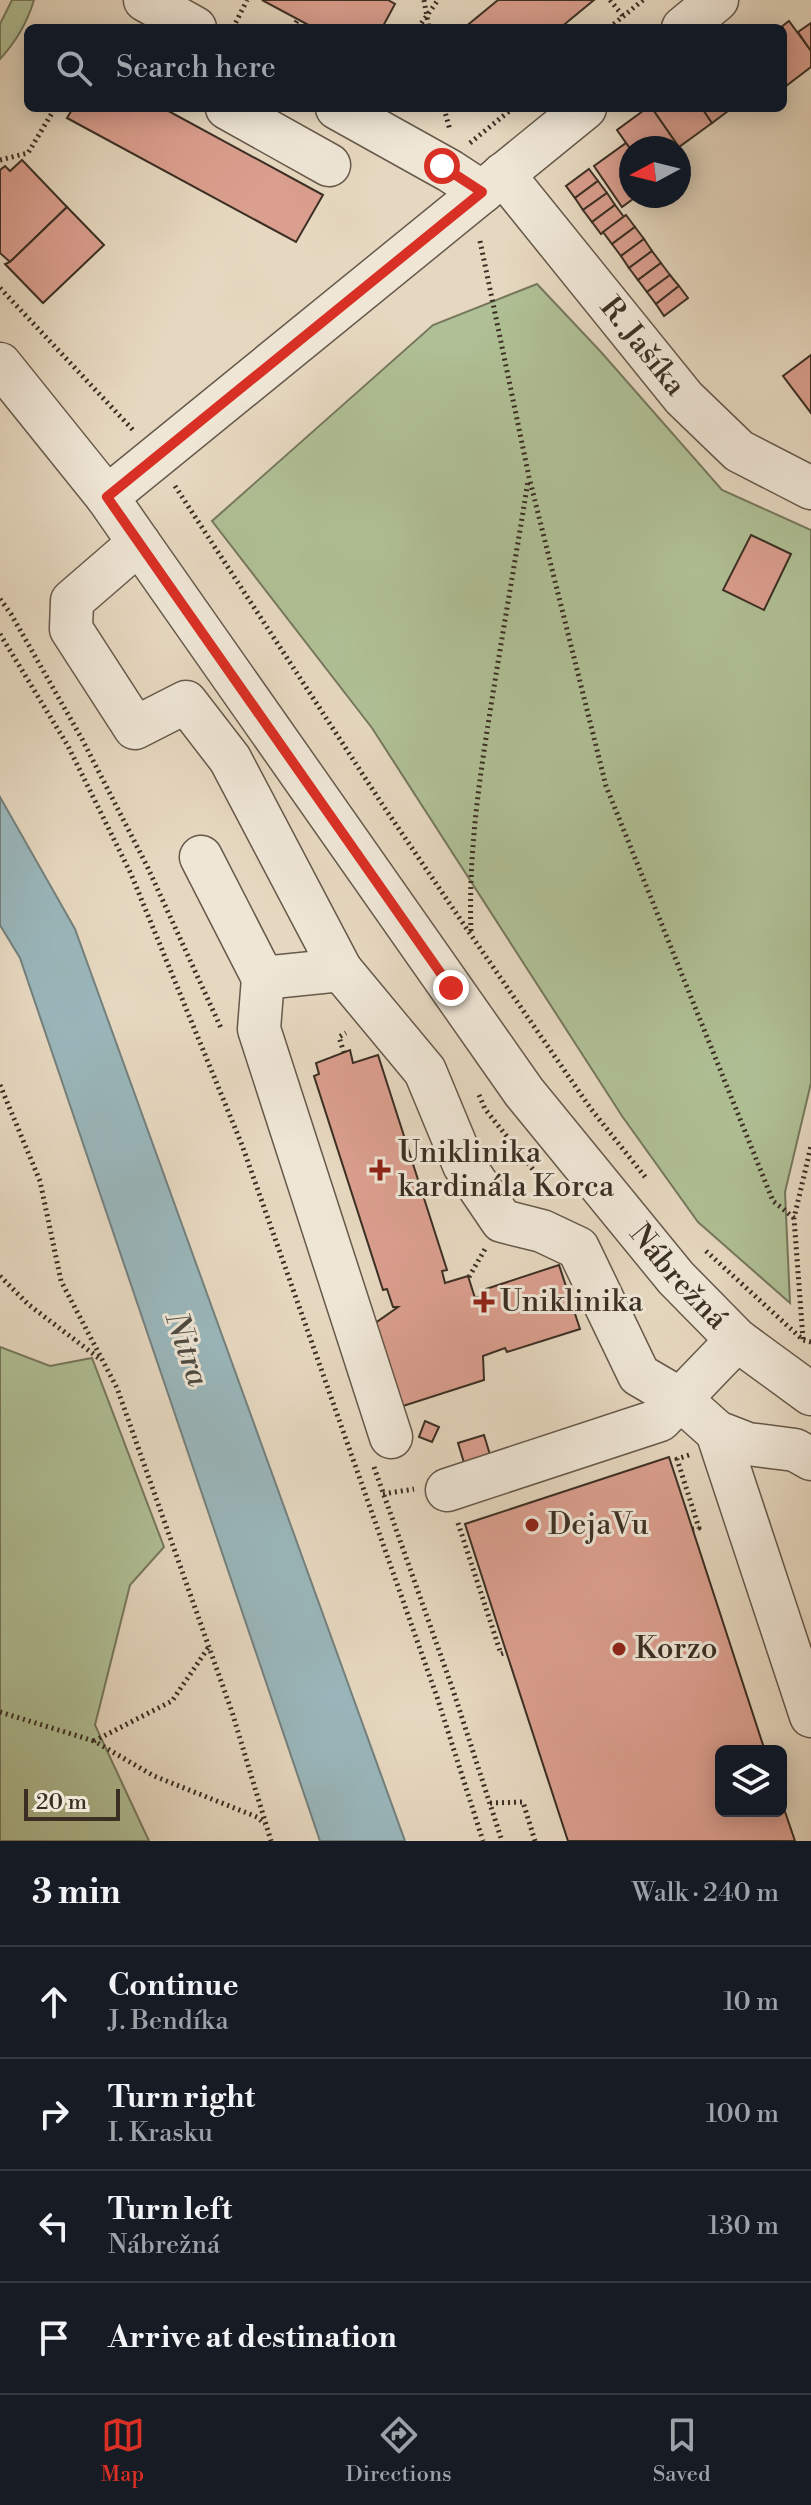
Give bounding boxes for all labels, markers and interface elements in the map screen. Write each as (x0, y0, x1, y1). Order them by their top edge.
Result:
search box (24, 24, 787, 112)
icon: search (52, 46, 96, 90)
text: Search here (116, 49, 276, 87)
north arrow (619, 136, 691, 208)
route start (424, 148, 460, 184)
street label: R. Jašíka (591, 289, 694, 405)
route end (433, 970, 469, 1006)
place label: Uniklinika kardinála Korca (398, 1134, 615, 1206)
marker: Uniklinika kardinála Korca (369, 1159, 391, 1181)
street label: Nábrežná (621, 1216, 736, 1338)
place label: Uniklinika (500, 1283, 644, 1321)
marker: Uniklinika (475, 1293, 493, 1311)
water label: Nitra (155, 1306, 218, 1391)
place label: DejaVu (548, 1506, 649, 1544)
marker: DejaVu (523, 1516, 541, 1534)
place label: Korzo (635, 1630, 718, 1668)
marker: Korzo (610, 1640, 628, 1658)
map controls (715, 1745, 787, 1817)
button: layers (715, 1745, 787, 1817)
scale bar (24, 1785, 120, 1821)
text: 20 m (36, 1789, 87, 1816)
text: 3 min (32, 1872, 121, 1914)
text: Walk · 240 m (632, 1877, 779, 1909)
text: Continue (108, 1967, 239, 2005)
icon: ahead (32, 1980, 76, 2024)
text: 10 m (723, 1986, 779, 2018)
text: J. Bendíka (108, 2005, 229, 2037)
text: Turn right (108, 2079, 255, 2117)
icon: right (32, 2092, 76, 2136)
text: 100 m (706, 2098, 779, 2130)
text: I. Krasku (108, 2117, 213, 2149)
text: Turn left (108, 2191, 232, 2229)
icon: left (32, 2204, 76, 2248)
text: 130 m (708, 2210, 779, 2242)
text: Nábrežná (108, 2229, 220, 2261)
icon: arrive (32, 2316, 76, 2360)
text: Arrive at destination (108, 2319, 397, 2357)
tab: Map (101, 2413, 145, 2488)
tab: Directions (346, 2413, 452, 2488)
tab: Saved (653, 2413, 710, 2488)

